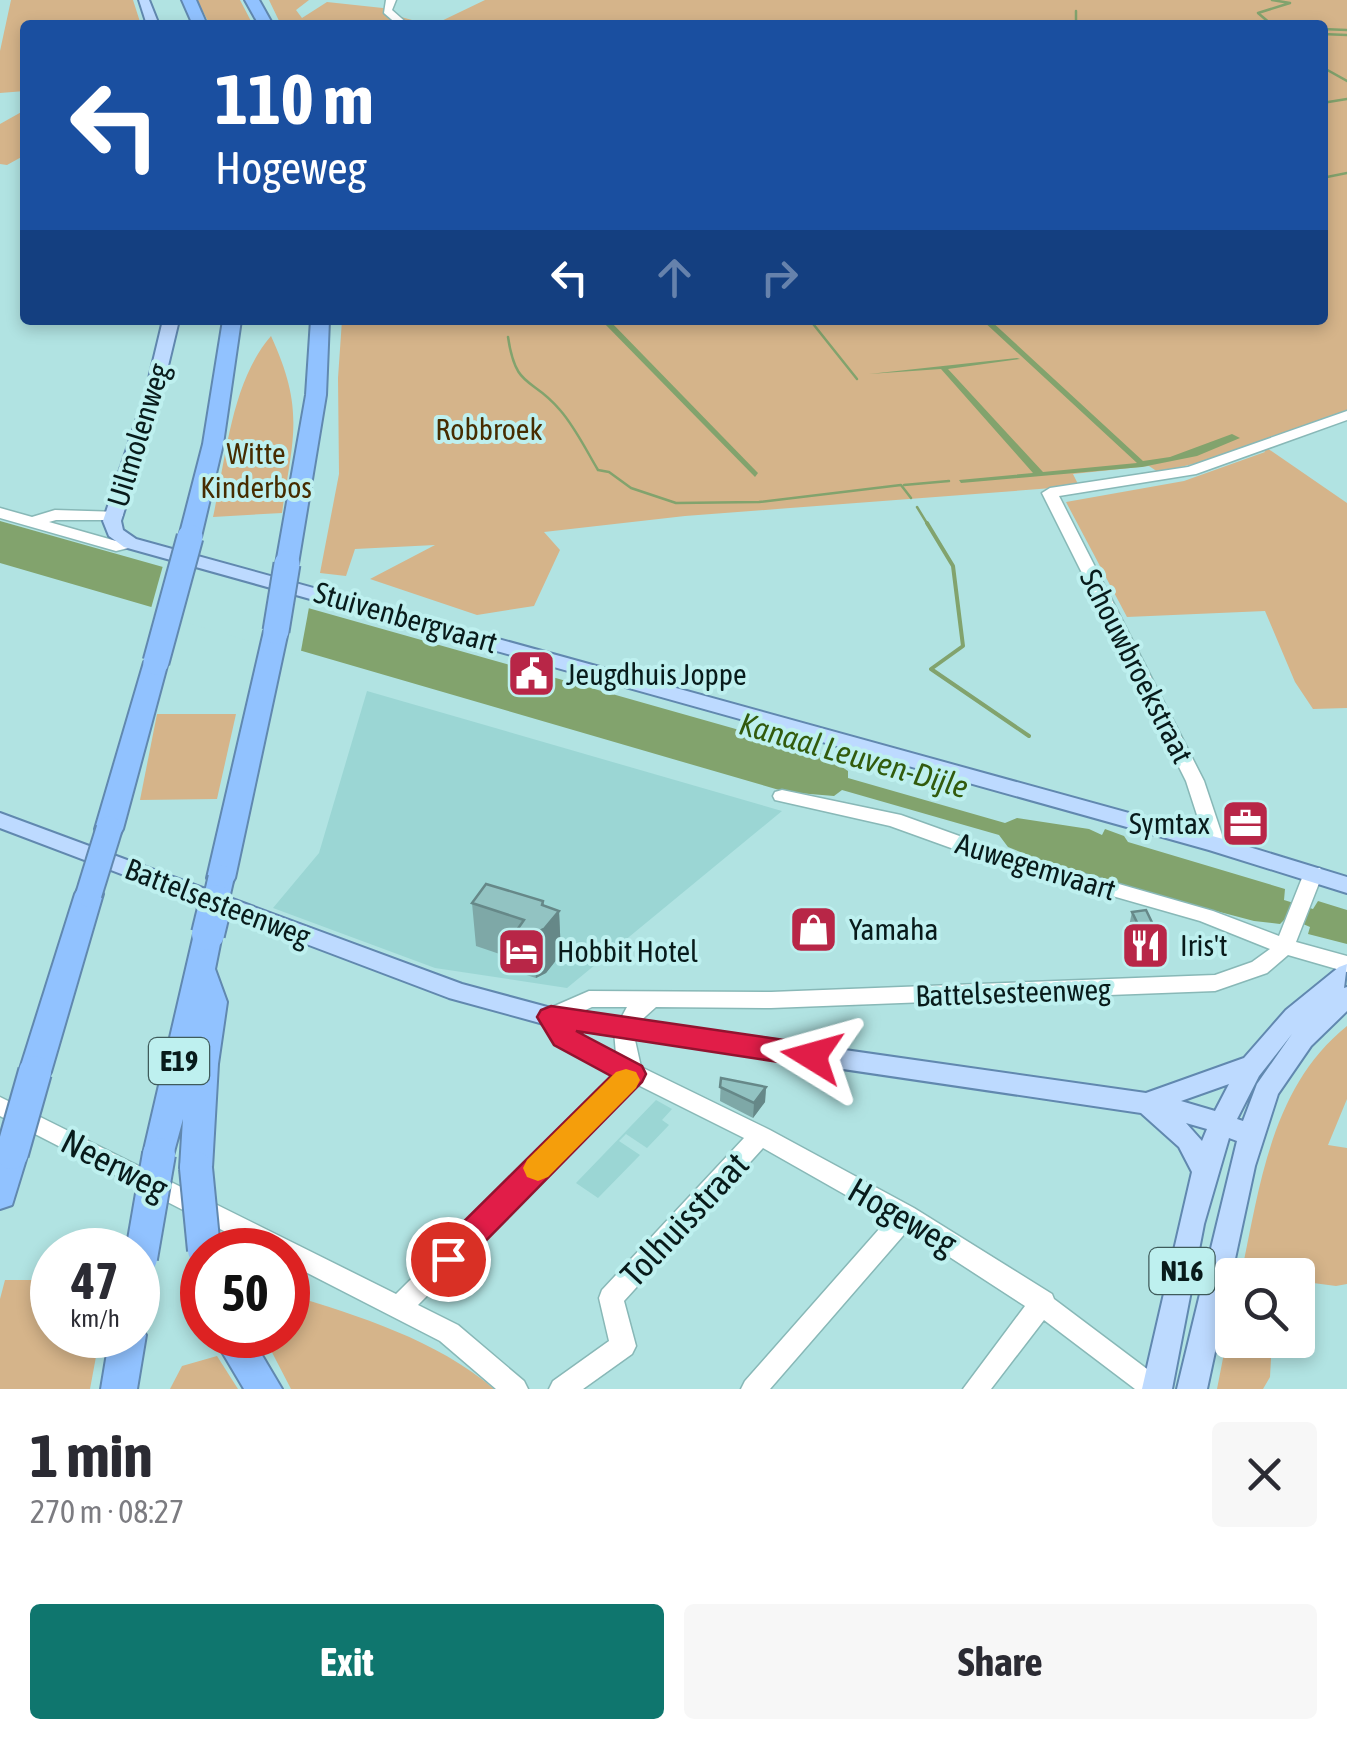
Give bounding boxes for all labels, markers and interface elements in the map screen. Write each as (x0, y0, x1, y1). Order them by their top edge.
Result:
text: 110 m (215, 59, 374, 139)
icon: left (50, 60, 180, 190)
text: Hogeweg (215, 142, 367, 194)
icon: left (542, 250, 597, 305)
icon: ahead (647, 250, 702, 305)
icon: right (752, 250, 807, 305)
street label: Uilmolenweg (100, 359, 176, 511)
park label: Robbroek (435, 412, 543, 446)
park label: Witte Kinderbos (200, 436, 312, 504)
street label: Schouwbroekstraat (1074, 563, 1200, 769)
street label: Stuivenbergvaart (311, 575, 501, 659)
public building icon: Jeugdhuis Joppe (505, 648, 557, 700)
place label: Jeugdhuis Joppe (566, 657, 747, 691)
water label: Kanaal Leuven-Dijle (735, 705, 973, 805)
office icon: Symtax (1219, 797, 1271, 849)
place label: Symtax (1129, 806, 1210, 840)
street label: Auwegemvaart (952, 826, 1120, 906)
street label: Battelsesteenweg (121, 851, 315, 953)
shop icon: Yamaha (788, 903, 840, 955)
place label: Yamaha (849, 912, 939, 946)
restaurant icon: Iris't (1119, 919, 1171, 971)
hotel icon: Hobbit Hotel (496, 925, 548, 977)
place label: Iris't (1180, 928, 1228, 962)
place label: Hobbit Hotel (557, 934, 698, 968)
street label: Battelsesteenweg (915, 972, 1111, 1012)
position arrow (760, 1004, 864, 1108)
road number: E19 (149, 1038, 209, 1084)
street label: Neerweg (55, 1120, 175, 1208)
street label: Tolhuisstraat (612, 1144, 756, 1294)
street label: Hogeweg (842, 1169, 964, 1263)
pin (406, 1217, 491, 1302)
speed limit sign: 50 (180, 1228, 310, 1358)
icon: arrive (421, 1232, 476, 1287)
road number: N16 (1150, 1248, 1214, 1294)
text: 47 (71, 1252, 118, 1310)
map controls (1215, 1258, 1315, 1358)
button: search (1215, 1258, 1315, 1358)
text: km/h (70, 1304, 120, 1332)
text: 1 min (30, 1421, 153, 1490)
button: close (1212, 1422, 1317, 1527)
text: 270 m · 08:27 (30, 1493, 184, 1530)
button: Exit (30, 1604, 664, 1719)
button: Share (684, 1604, 1317, 1719)

